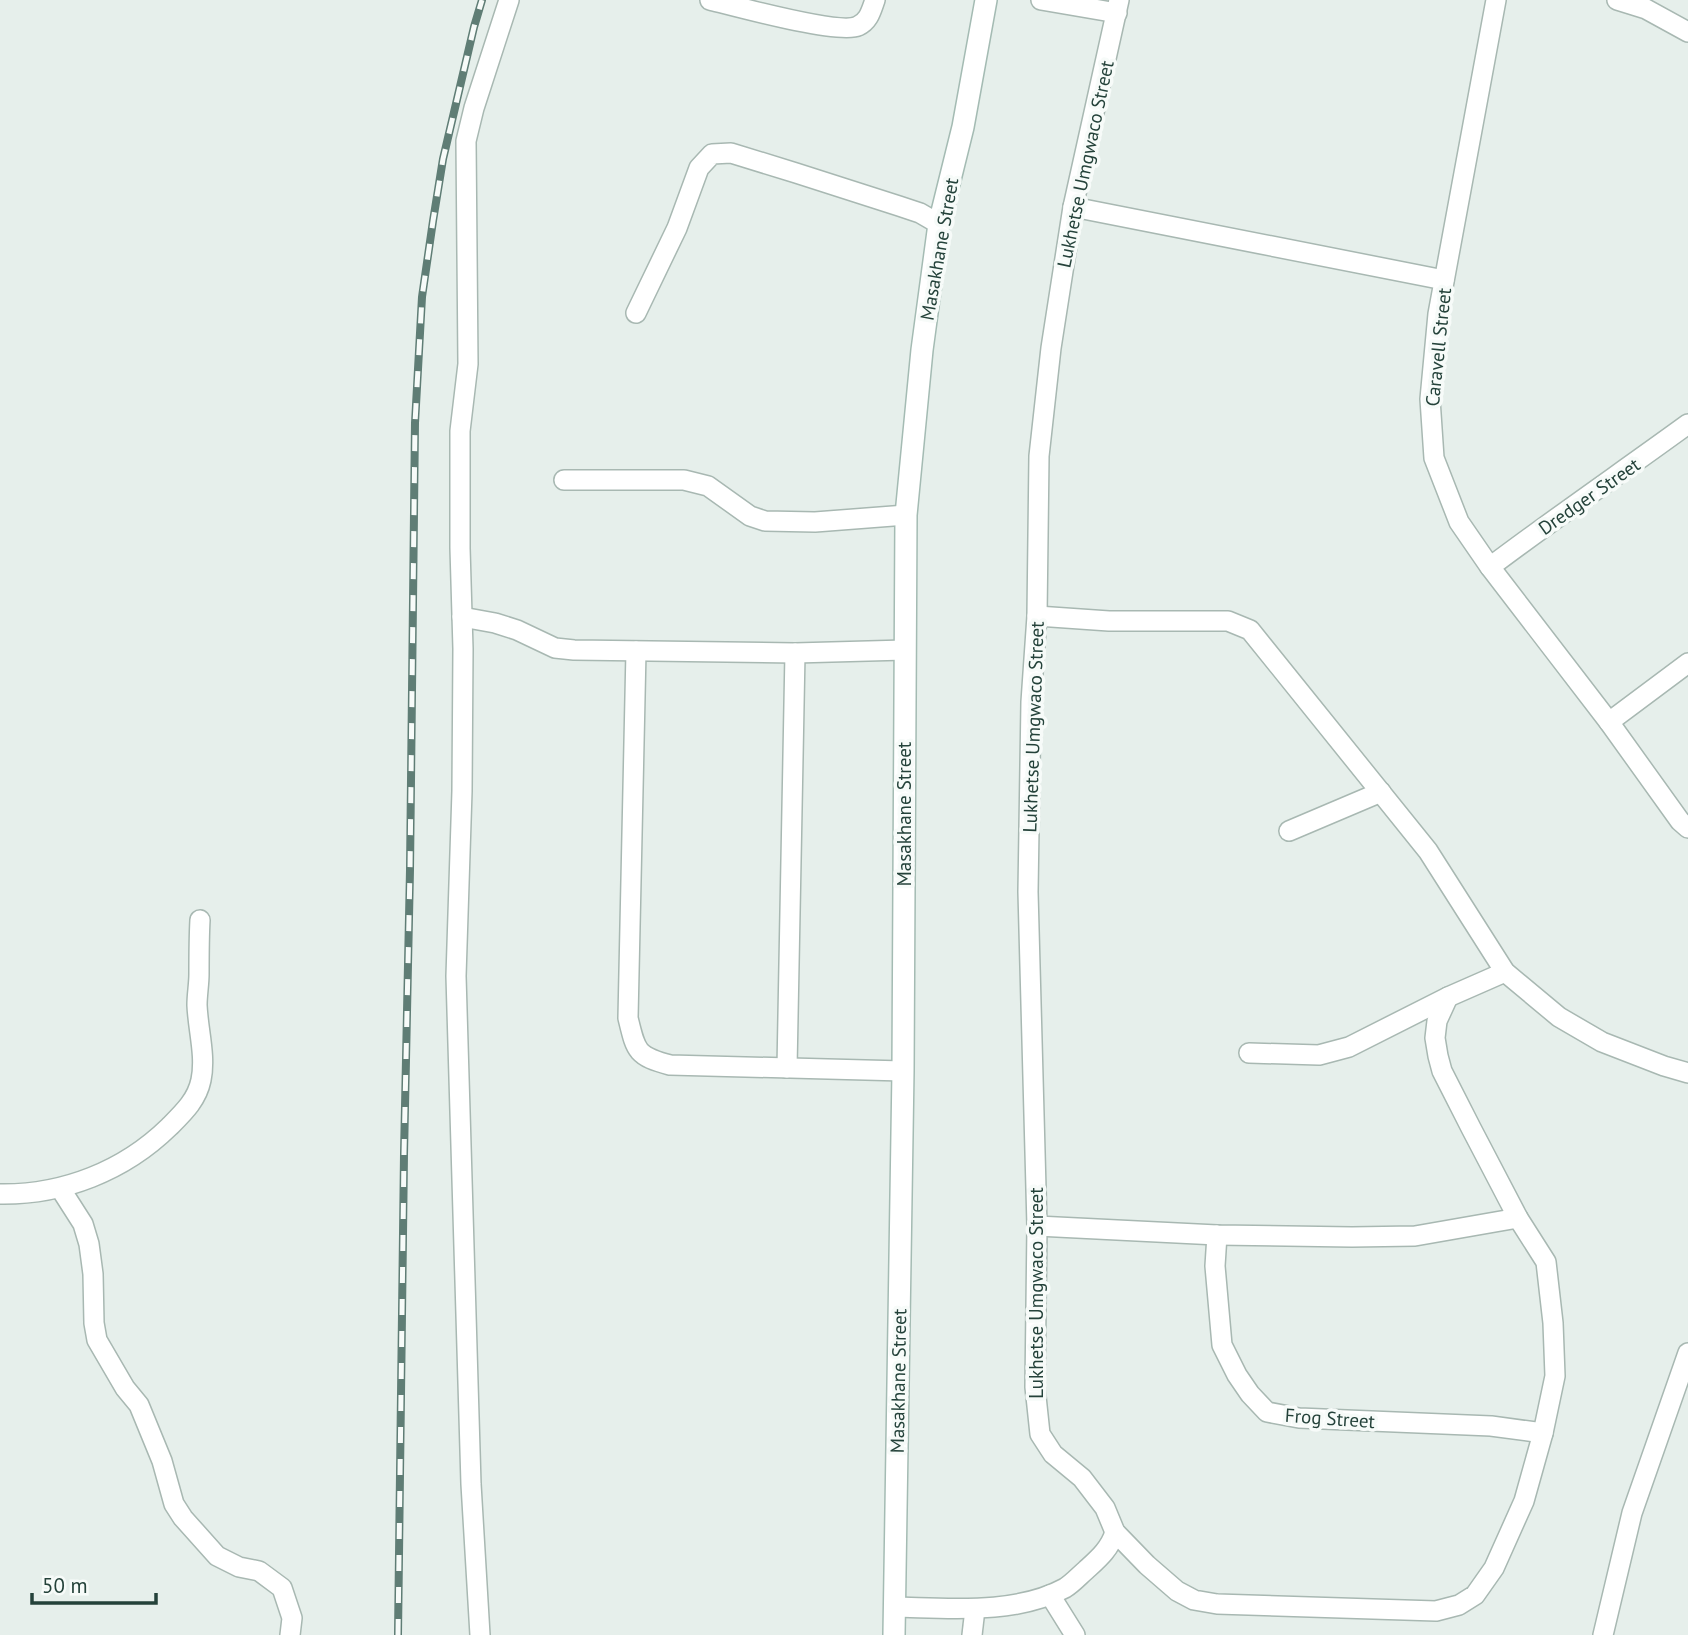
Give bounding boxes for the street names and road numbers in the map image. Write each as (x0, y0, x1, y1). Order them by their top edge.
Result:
street label: Lukhetse Umgwaco Street (1051, 58, 1119, 270)
street label: Masakhane Street (915, 175, 963, 322)
street label: Caravell Street (1420, 286, 1456, 407)
street label: Dredger Street (1534, 452, 1645, 540)
street label: Lukhetse Umgwaco Street (1017, 620, 1049, 833)
street label: Masakhane Street (892, 741, 916, 886)
street label: Lukhetse Umgwaco Street (1024, 1187, 1048, 1399)
street label: Masakhane Street (885, 1308, 911, 1453)
street label: Frog Street (1284, 1403, 1376, 1433)

